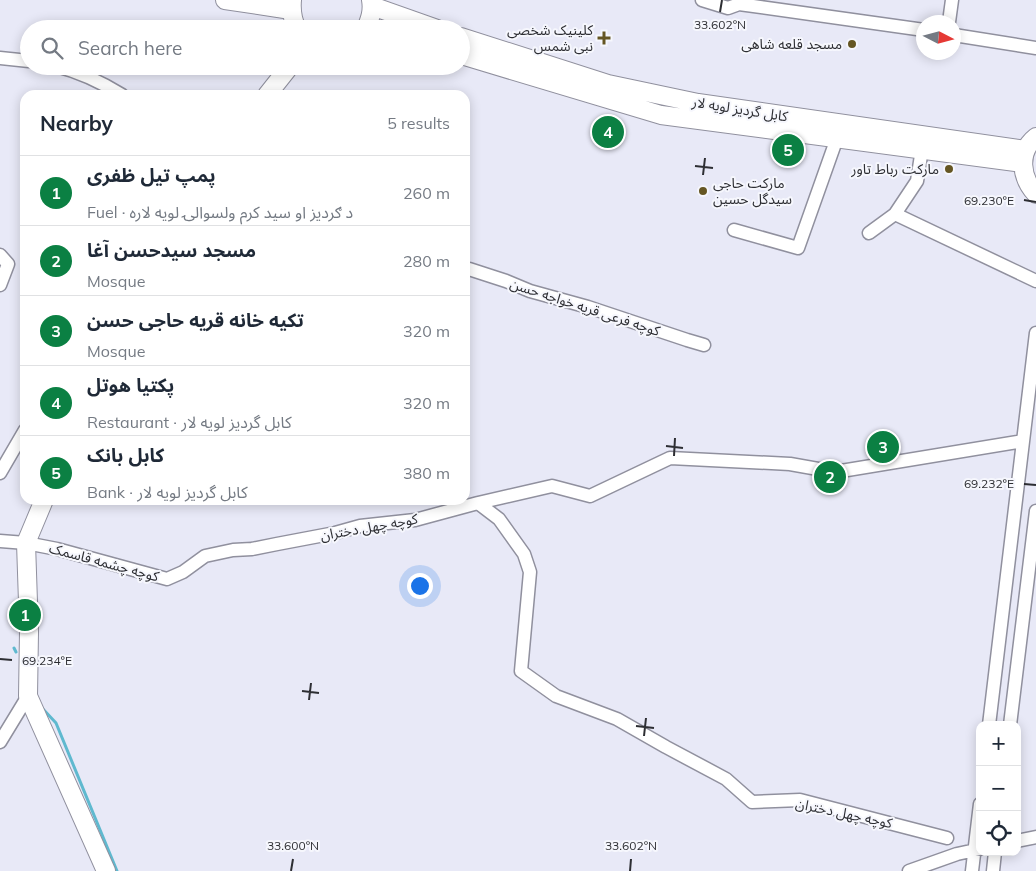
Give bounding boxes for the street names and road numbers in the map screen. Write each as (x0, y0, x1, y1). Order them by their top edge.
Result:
street label: کابل گردیز لویه لار (690, 92, 789, 125)
street label: کوچه فرعی قریه خواجه حسن (507, 274, 663, 341)
street label: کوچه چهل دختران (319, 510, 420, 545)
street label: کوچه چشمه قاسمک (47, 539, 161, 586)
street label: کوچه چهل دختران (794, 794, 894, 833)

